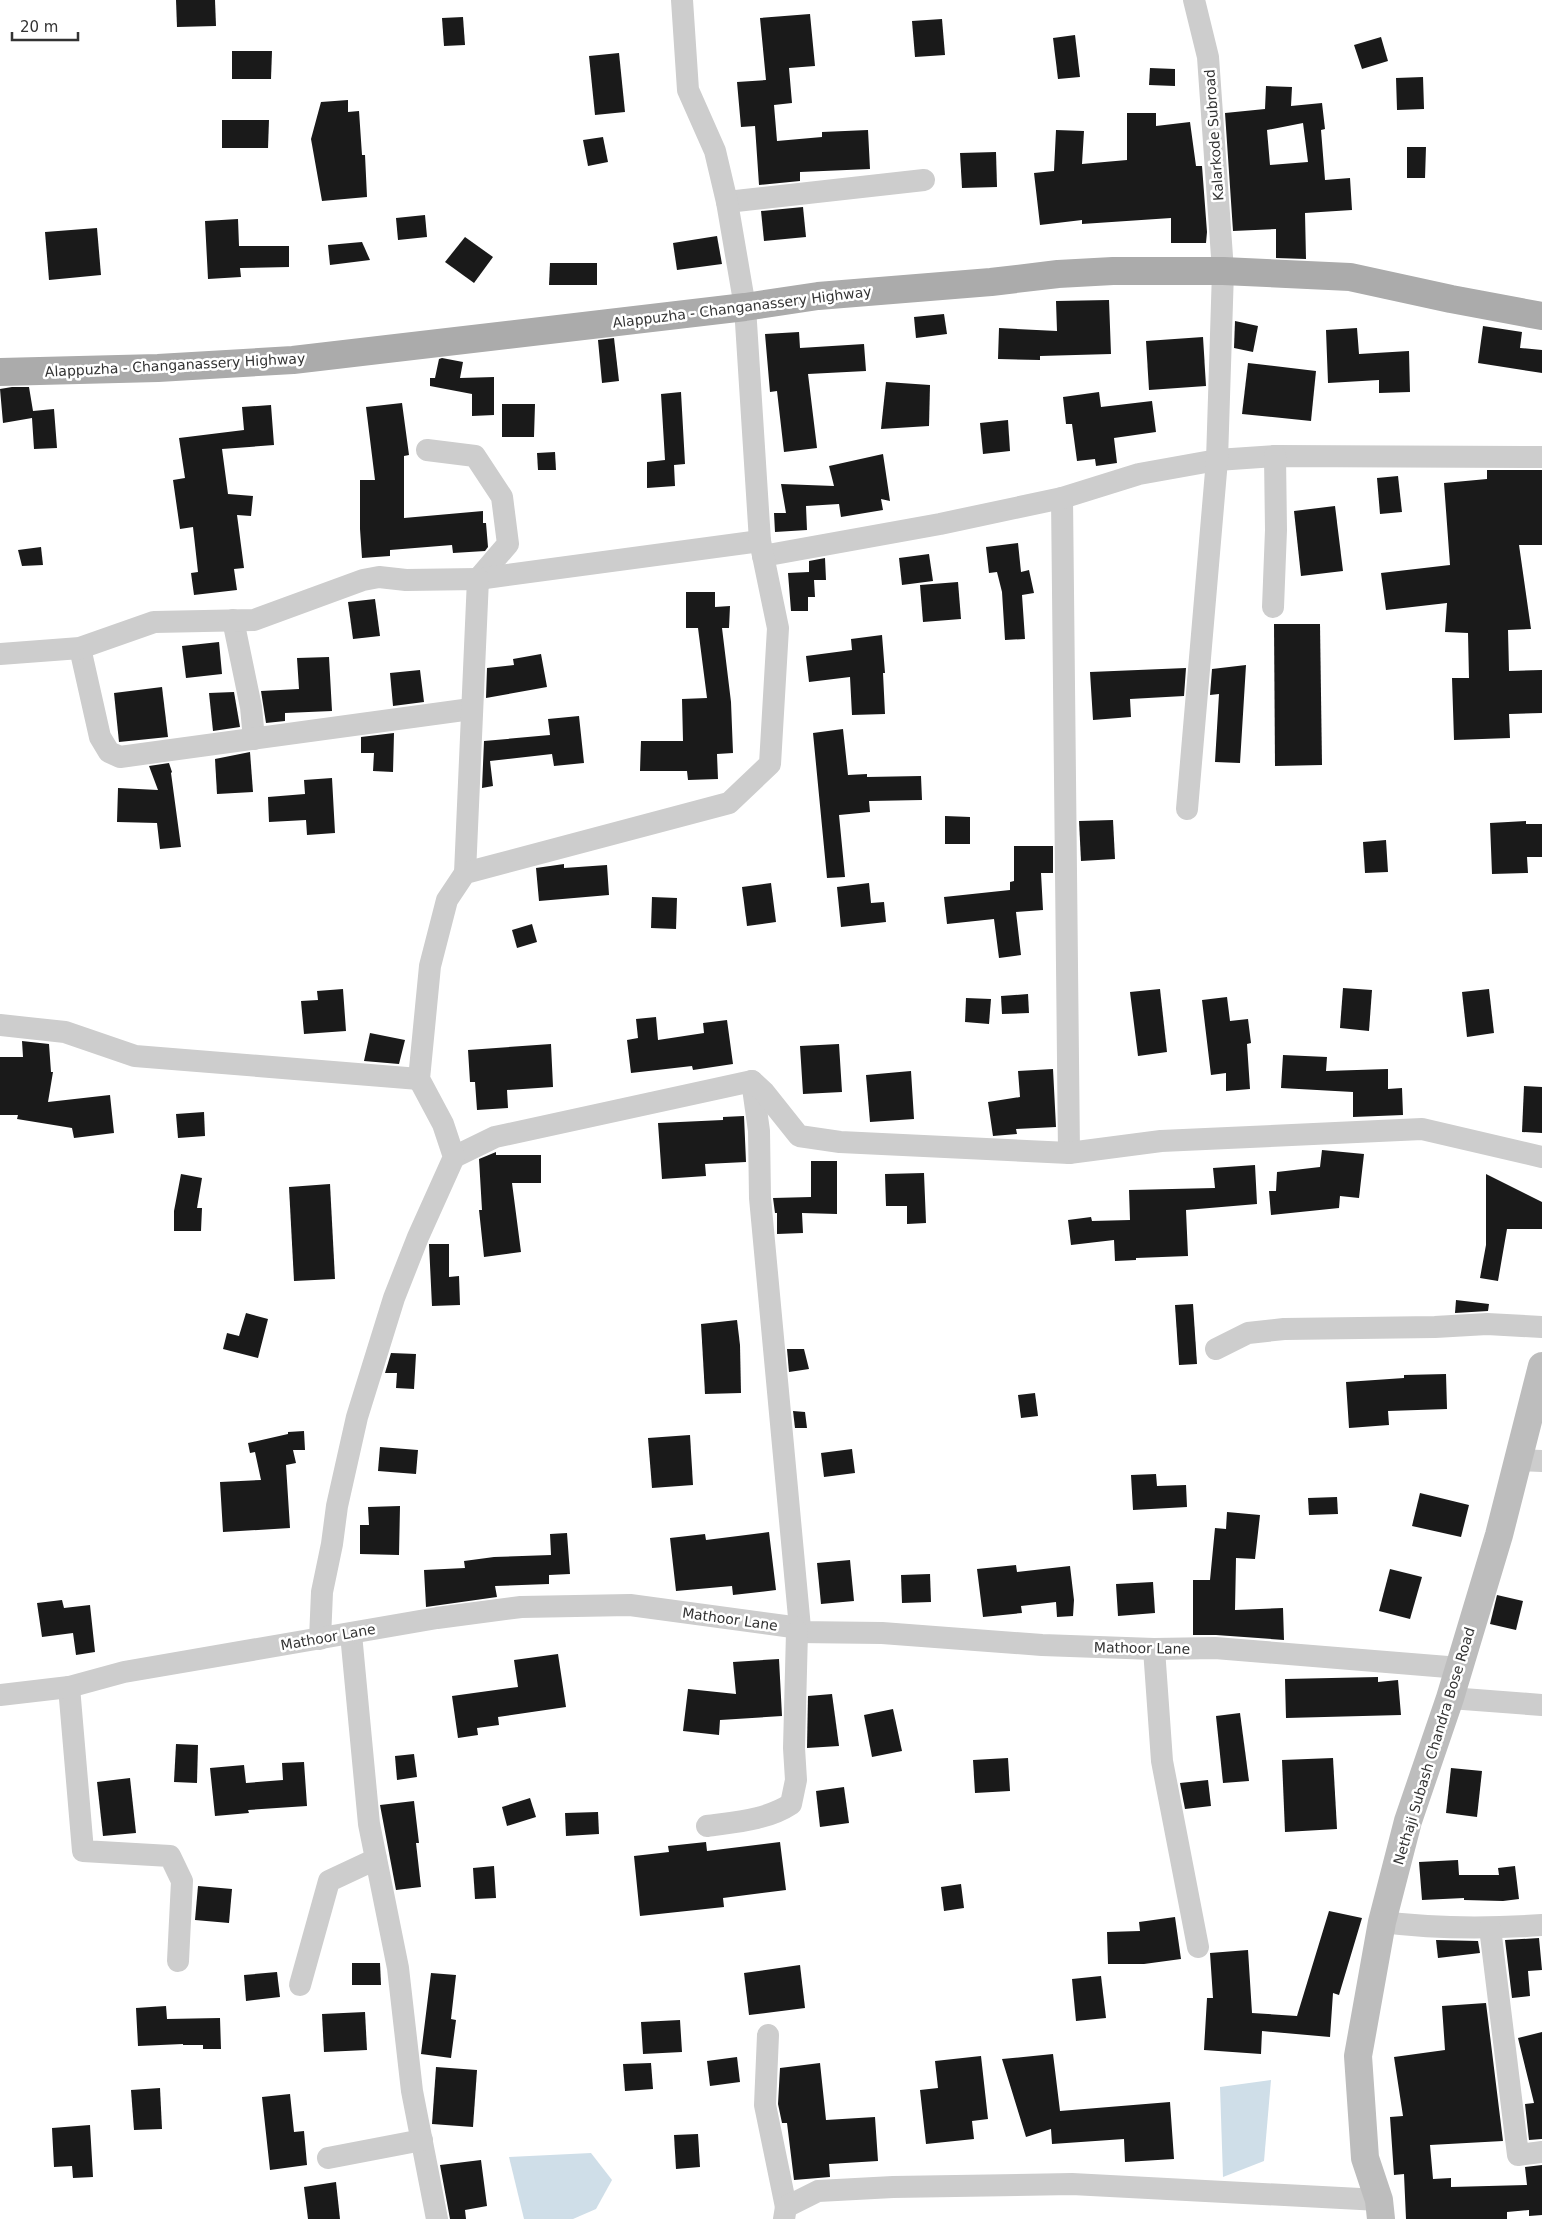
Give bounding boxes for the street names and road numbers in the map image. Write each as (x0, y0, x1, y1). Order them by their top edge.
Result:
street label: Kalarkode Subroad (1201, 69, 1227, 201)
street label: Alappuzha - Changanassery Highway (612, 283, 872, 331)
street label: Alappuzha - Changanassery Highway (44, 350, 306, 380)
street label: Mathoor Lane (681, 1604, 779, 1634)
street label: Mathoor Lane (279, 1621, 377, 1653)
street label: Nethaji Subash Chandra Bose Road (1390, 1625, 1478, 1867)
street label: Mathoor Lane (1094, 1639, 1190, 1657)

